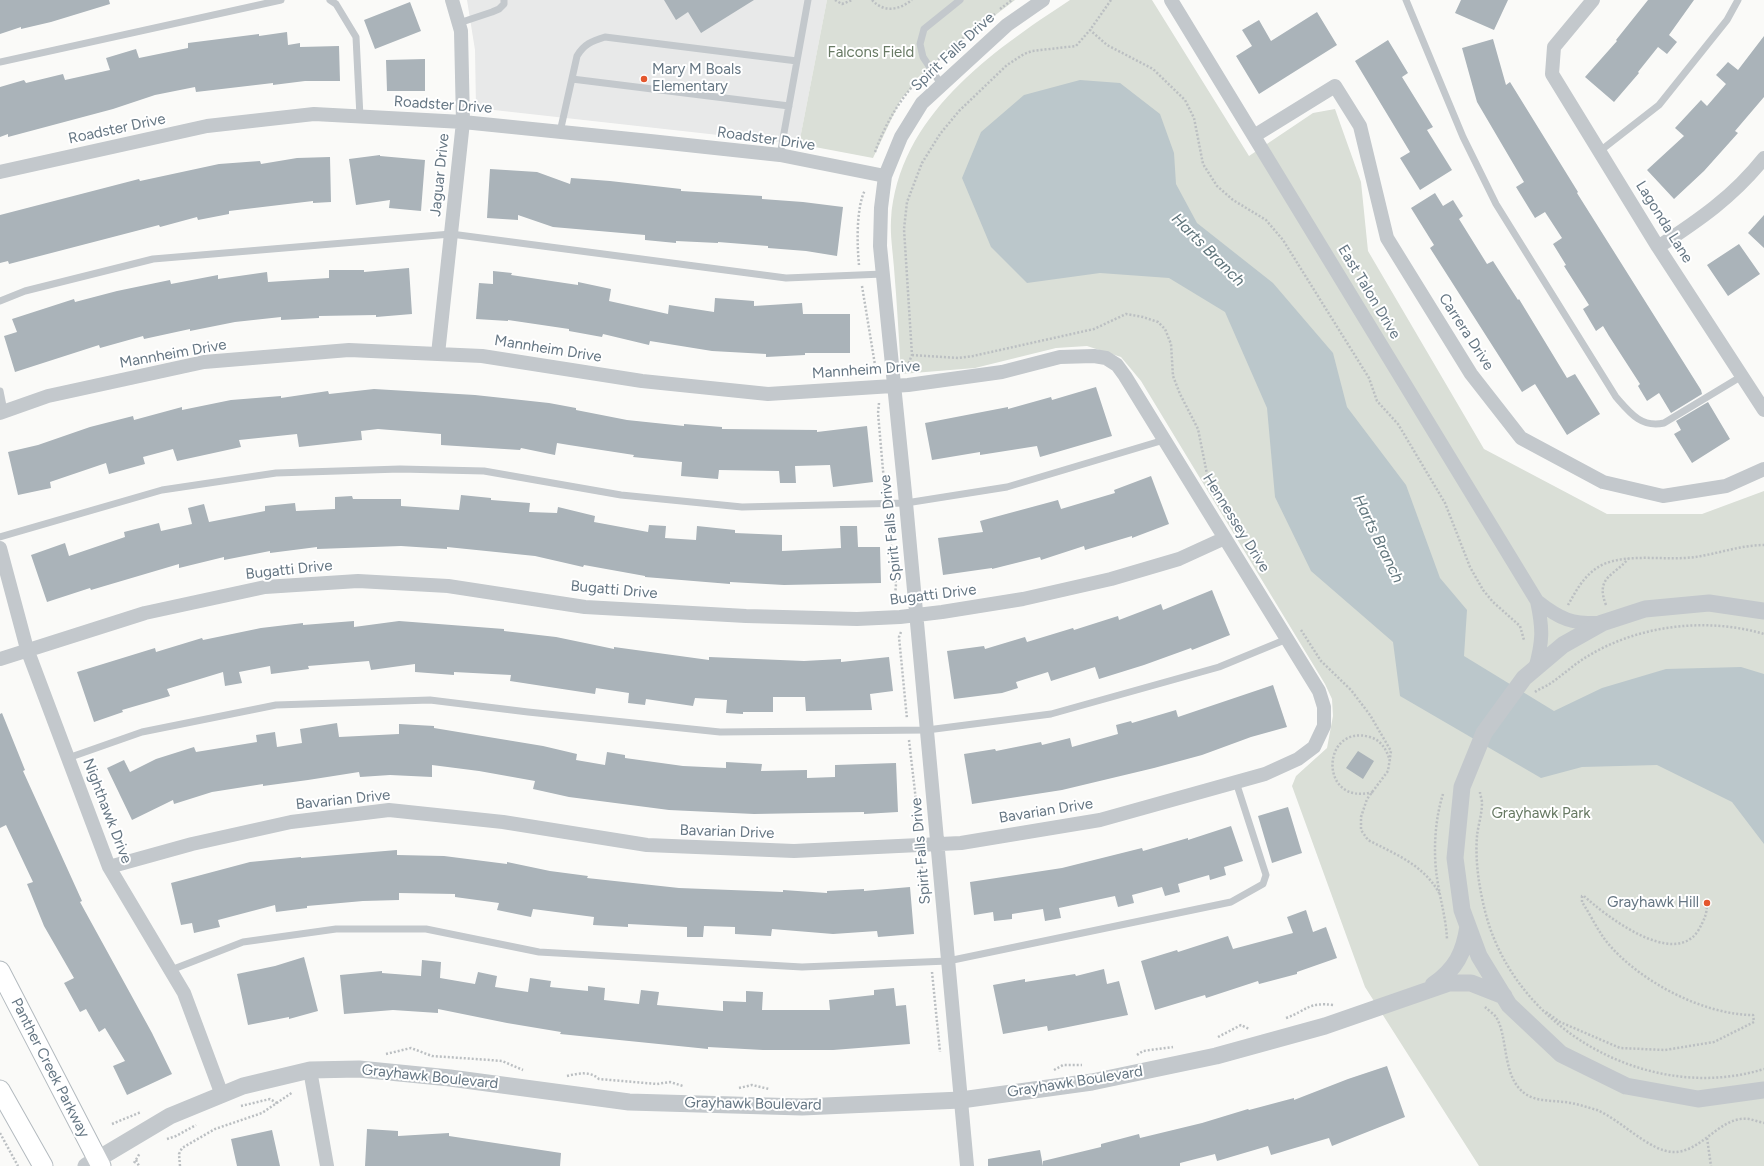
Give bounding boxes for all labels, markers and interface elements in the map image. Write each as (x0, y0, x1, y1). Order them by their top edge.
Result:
street label: Spirit Falls Drive (908, 9, 998, 95)
park label: Falcons Field (828, 44, 914, 62)
place label: Mary M Boals Elementary (652, 61, 741, 96)
marker: Mary M Boals Elementary (639, 74, 649, 84)
street label: Roadster Drive (393, 93, 493, 117)
street label: Roadster Drive (67, 110, 167, 148)
street label: Roadster Drive (716, 123, 816, 155)
street label: Jaguar Drive (427, 132, 453, 218)
street label: Lagonda Lane (1632, 178, 1696, 266)
water label: Harts Branch (1167, 209, 1249, 291)
street label: East Talon Drive (1334, 242, 1404, 342)
street label: Carrera Drive (1435, 290, 1497, 374)
street label: Mannheim Drive (493, 332, 603, 366)
street label: Mannheim Drive (118, 336, 228, 372)
street label: Mannheim Drive (811, 357, 921, 383)
street label: Hennessey Drive (1199, 470, 1273, 576)
street label: Spirit Falls Drive (876, 474, 906, 582)
water label: Harts Branch (1348, 492, 1408, 586)
street label: Bugatti Drive (245, 556, 333, 584)
street label: Bugatti Drive (570, 577, 658, 603)
street label: Bugatti Drive (889, 581, 977, 609)
street label: Nighthawk Drive (79, 756, 135, 866)
street label: Bavarian Drive (295, 786, 391, 814)
street label: Bavarian Drive (998, 795, 1094, 827)
street label: Spirit Falls Drive (907, 797, 935, 905)
park label: Grayhawk Park (1491, 805, 1591, 823)
street label: Bavarian Drive (679, 821, 775, 843)
place label: Grayhawk Hill (1607, 894, 1699, 912)
marker: Grayhawk Hill (1702, 898, 1712, 908)
street label: Panther Creek Parkway (7, 995, 93, 1141)
street label: Grayhawk Boulevard (361, 1061, 499, 1093)
street label: Grayhawk Boulevard (1006, 1062, 1144, 1102)
street label: Grayhawk Boulevard (684, 1094, 822, 1114)

